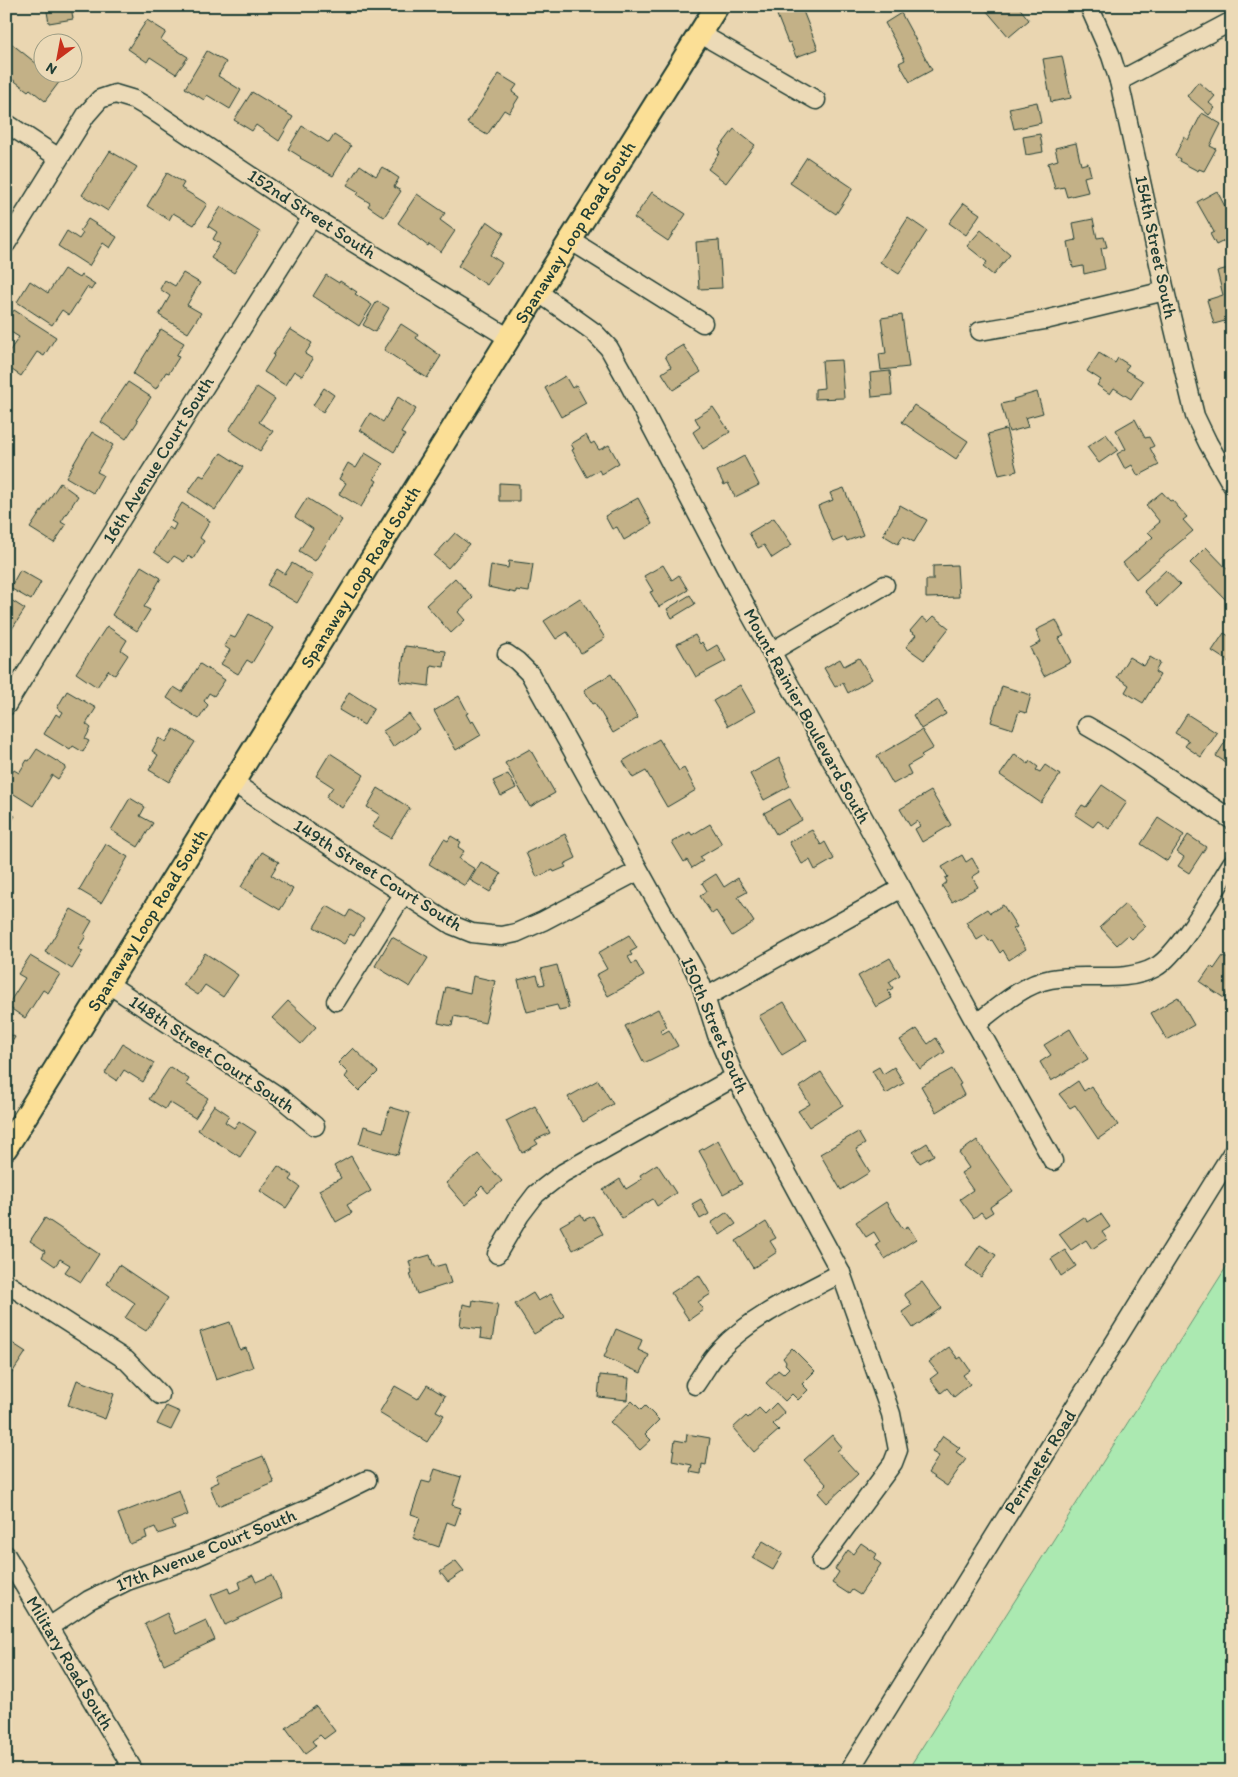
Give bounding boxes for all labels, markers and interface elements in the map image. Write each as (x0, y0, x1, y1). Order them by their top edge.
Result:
north arrow (32, 32, 82, 82)
text: N (43, 59, 60, 78)
street label: Spanaway Loop Road South (510, 137, 640, 328)
street label: 152nd Street South (244, 164, 381, 264)
street label: 154th Street South (1130, 173, 1182, 321)
street label: 16th Avenue Court South (97, 372, 219, 548)
street label: Spanaway Loop Road South (296, 482, 425, 673)
street label: Mount Rainier Boulevard South (739, 605, 876, 828)
street label: 149th Street Court South (290, 814, 467, 936)
street label: Spanaway Loop Road South (82, 825, 212, 1016)
street label: 150th Street South (676, 953, 754, 1097)
street label: 148th Street Court South (125, 990, 299, 1118)
street label: Perimeter Road (999, 1405, 1081, 1518)
street label: 17th Avenue Court South (113, 1504, 300, 1596)
street label: Military Road South (21, 1592, 119, 1734)

